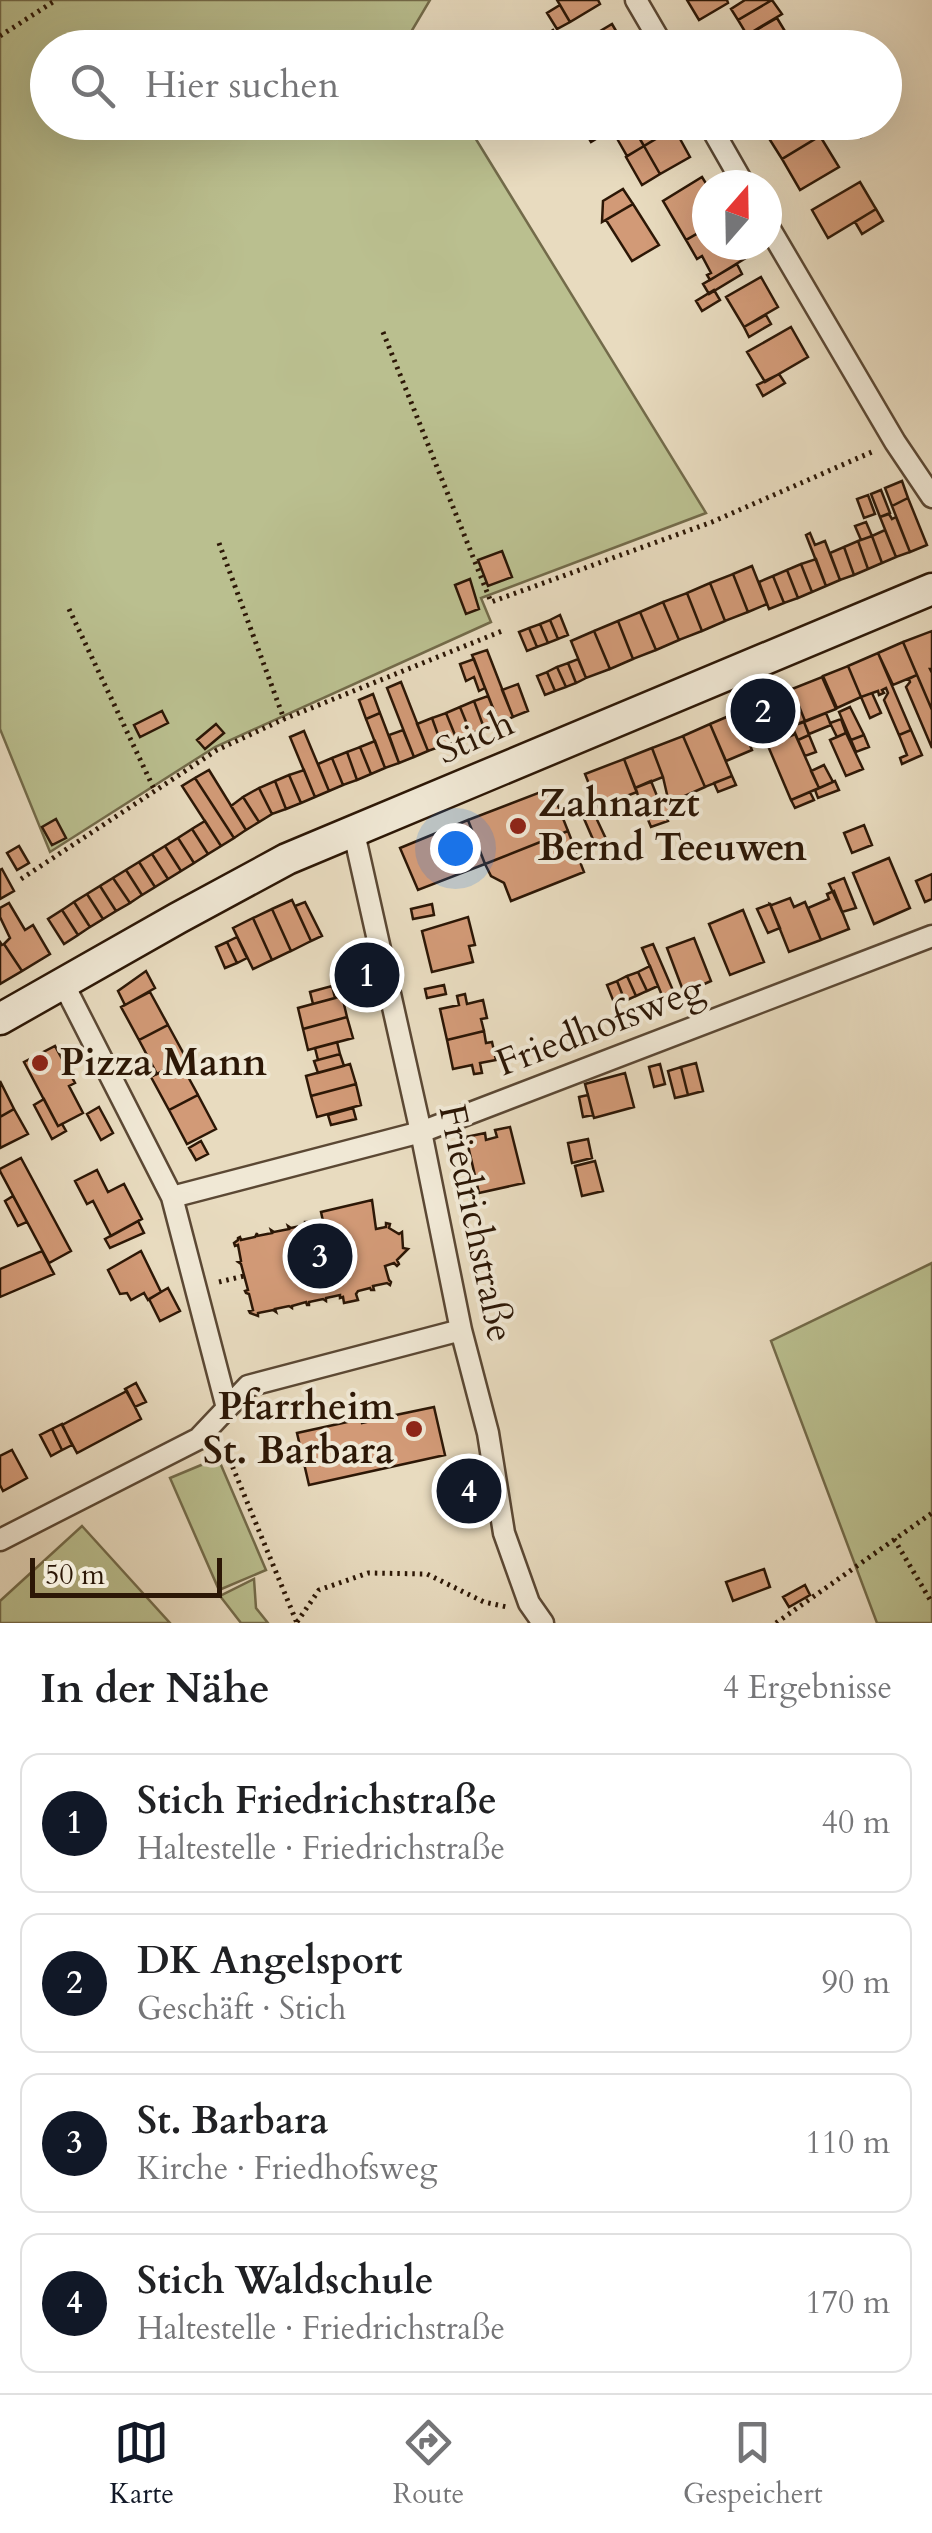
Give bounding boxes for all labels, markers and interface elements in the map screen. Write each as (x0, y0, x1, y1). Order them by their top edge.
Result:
search box (30, 30, 902, 140)
icon: search (65, 58, 120, 113)
text: Hier suchen (145, 59, 339, 111)
north arrow (692, 170, 782, 260)
pin: 2 (730, 674, 796, 748)
street label: Stich (428, 697, 522, 777)
place label: Zahnarzt Bernd Teeuwen (538, 778, 808, 874)
marker: Zahnarzt Bernd Teeuwen (507, 815, 529, 837)
your location (430, 823, 481, 874)
pin: 1 (334, 938, 400, 1012)
street label: Friedhofsweg (489, 962, 712, 1089)
place label: Pizza Mann (60, 1037, 268, 1089)
marker: Pizza Mann (29, 1052, 51, 1074)
street label: Friedrichstraße (425, 1100, 527, 1346)
pin: 3 (288, 1218, 352, 1294)
place label: Pfarrheim St. Barbara (203, 1381, 394, 1477)
marker: Pfarrheim St. Barbara (403, 1418, 425, 1440)
pin: 4 (436, 1454, 502, 1528)
scale bar (30, 1553, 222, 1598)
text: 50 m (45, 1556, 105, 1594)
text: In der Nähe (40, 1660, 270, 1717)
text: 4 Ergebnisse (723, 1666, 892, 1710)
text: Stich Friedrichstraße (137, 1775, 497, 1827)
text: 1 (66, 1801, 83, 1845)
text: 40 m (822, 1801, 890, 1845)
text: Haltestelle · Friedrichstraße (137, 1827, 505, 1871)
text: DK Angelsport (137, 1935, 402, 1987)
text: 2 (66, 1961, 83, 2005)
text: 90 m (822, 1961, 890, 2005)
text: Geschäft · Stich (137, 1987, 346, 2031)
text: St. Barbara (137, 2095, 328, 2147)
text: 3 (66, 2121, 83, 2165)
text: 110 m (805, 2121, 890, 2165)
text: Kirche · Friedhofsweg (137, 2147, 437, 2191)
text: Stich Waldschule (137, 2255, 434, 2307)
text: 4 (66, 2281, 83, 2325)
text: 170 m (805, 2281, 890, 2325)
text: Haltestelle · Friedrichstraße (137, 2307, 505, 2351)
tab: Karte (109, 2415, 174, 2513)
tab: Route (393, 2415, 464, 2513)
tab: Gespeichert (683, 2415, 823, 2513)

